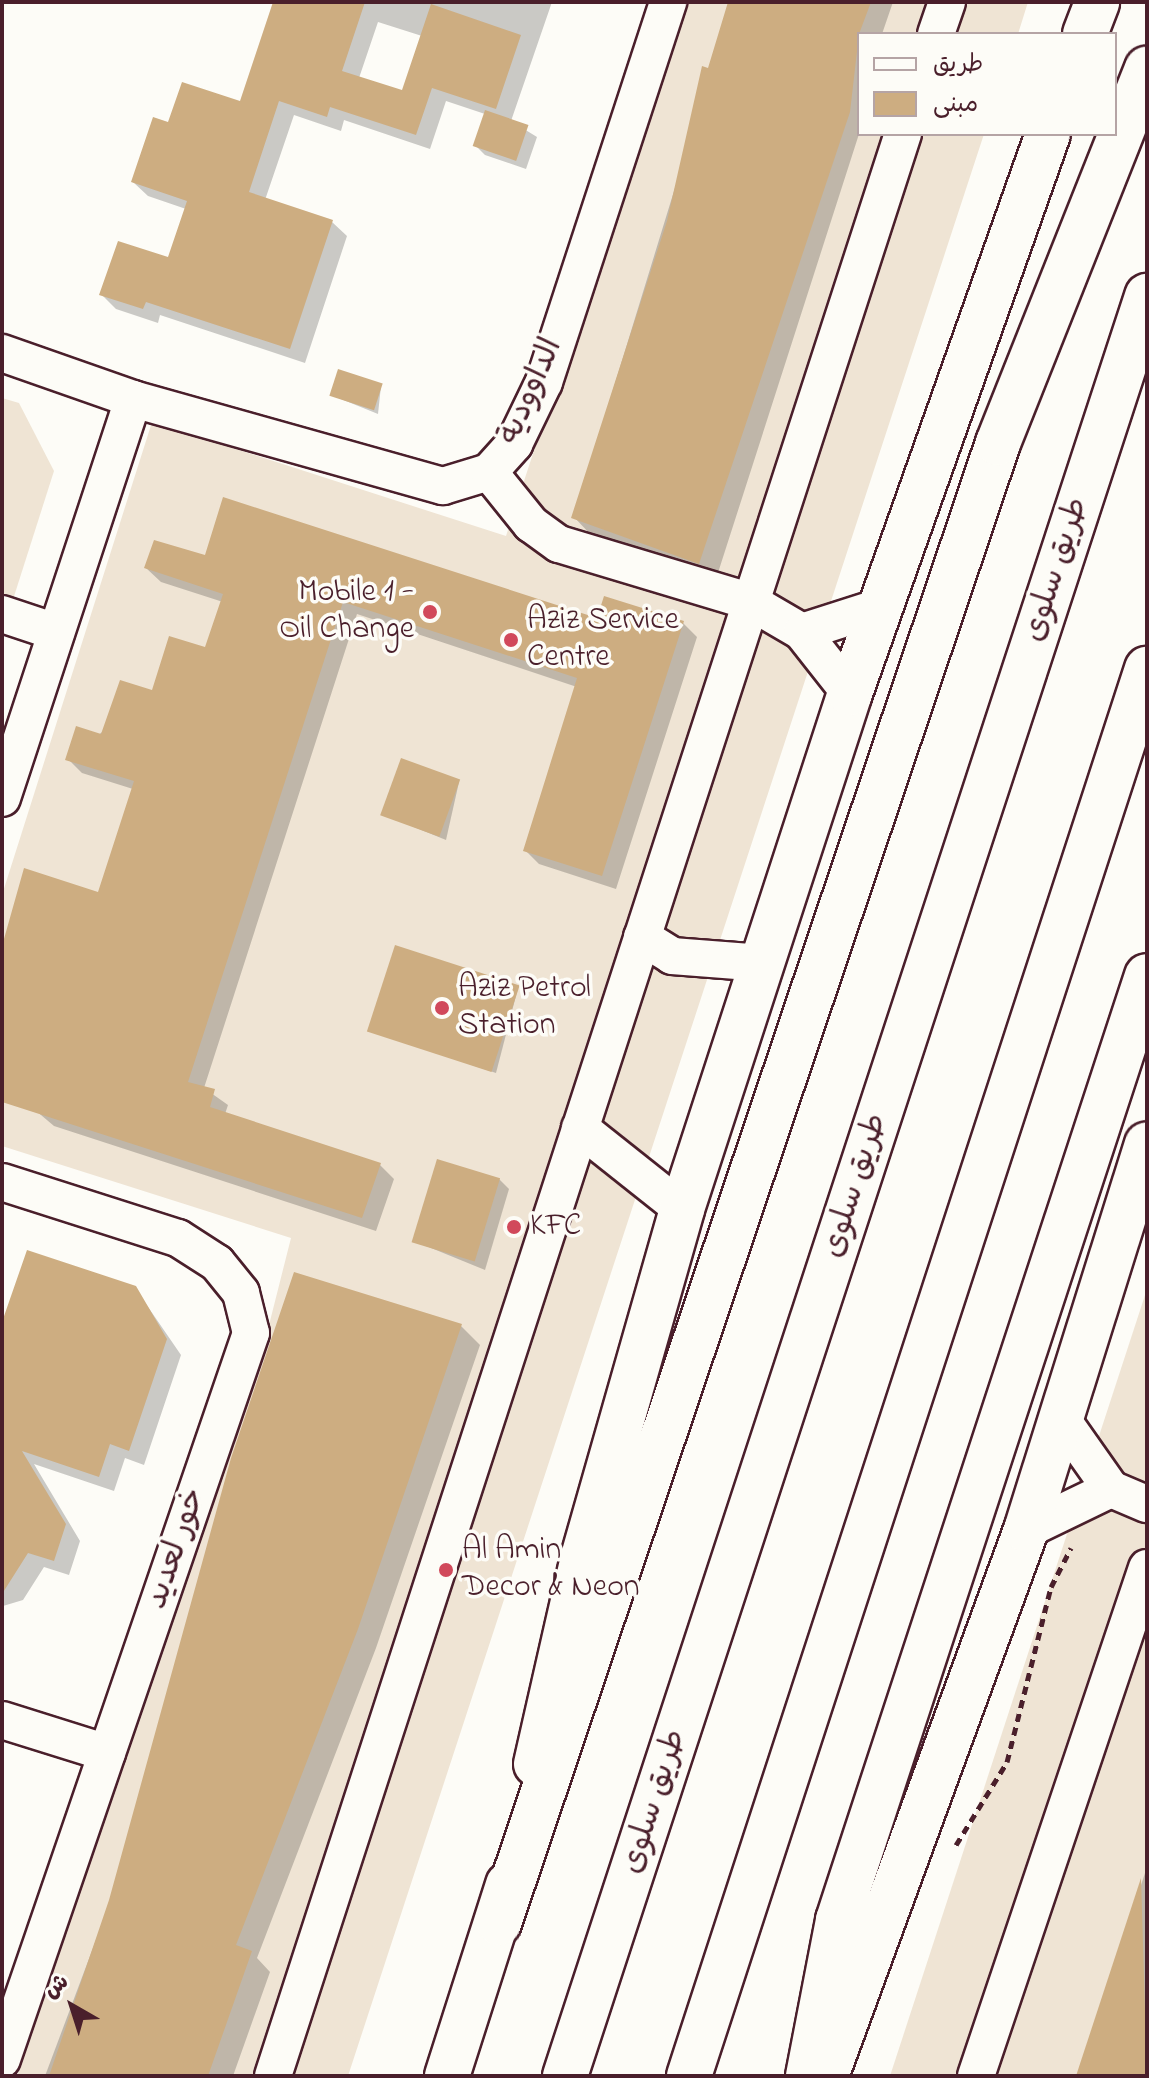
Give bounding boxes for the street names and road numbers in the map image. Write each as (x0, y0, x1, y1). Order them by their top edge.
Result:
street label: الداوودية (492, 333, 572, 451)
street label: طريق سلوى (1016, 493, 1098, 647)
street label: طريق سلوى (815, 1109, 897, 1263)
street label: خور لعديد (138, 1483, 216, 1615)
street label: طريق سلوى (614, 1725, 696, 1879)

